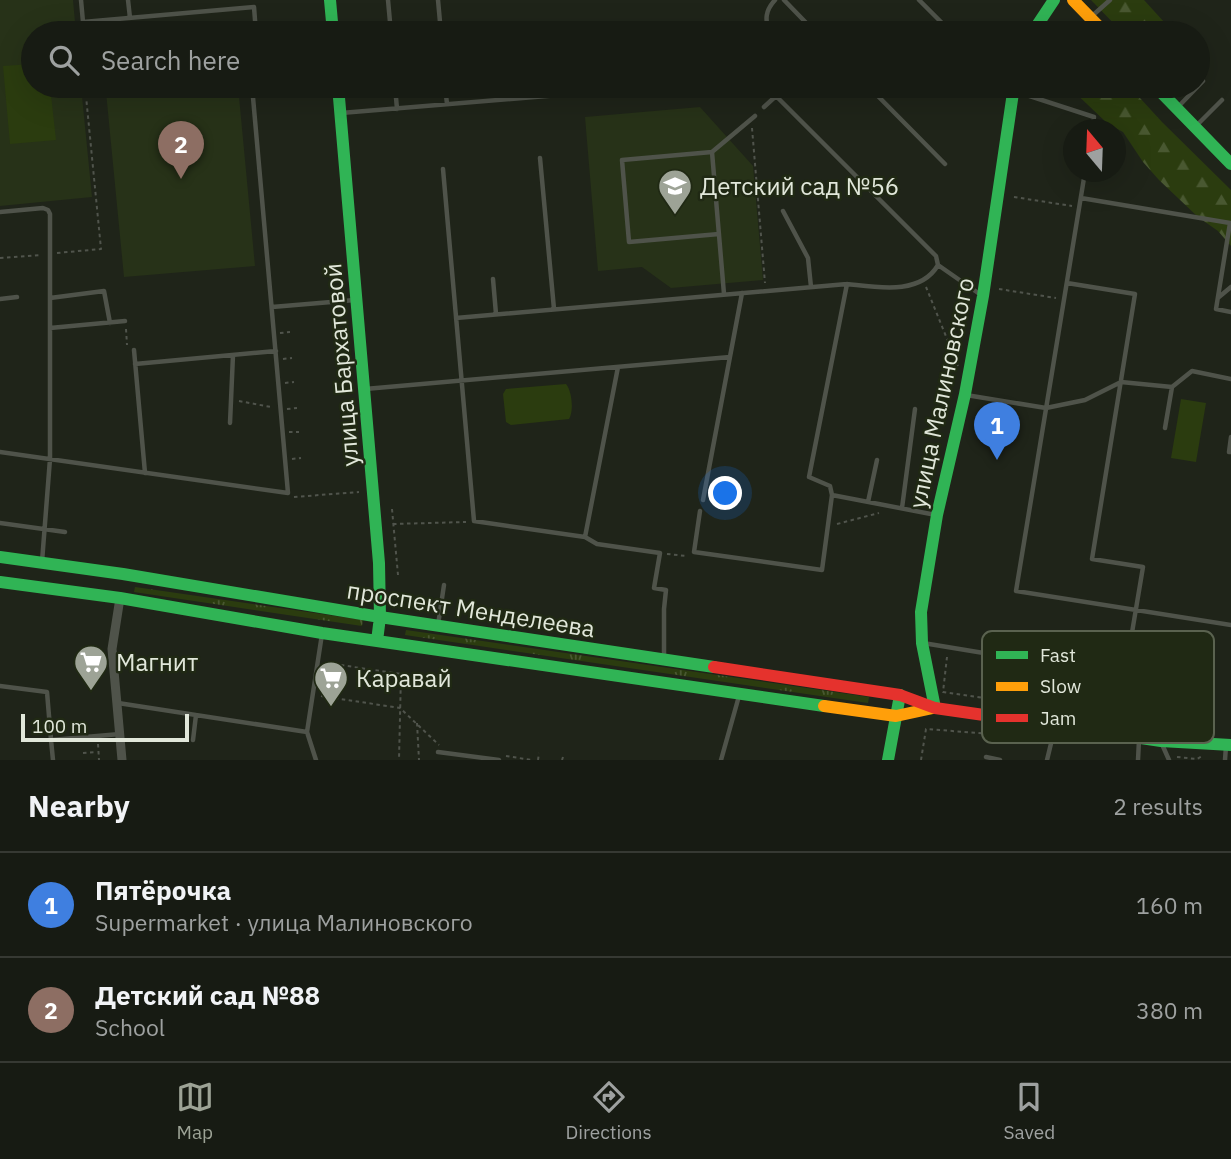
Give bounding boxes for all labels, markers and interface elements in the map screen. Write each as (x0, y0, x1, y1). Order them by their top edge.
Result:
search box (21, 21, 1210, 98)
icon: search (45, 41, 83, 79)
text: Search here (101, 43, 240, 77)
north arrow (1063, 119, 1126, 182)
pin: 2 (158, 121, 204, 179)
school or university icon: Детский сад №56 (656, 167, 694, 216)
place label: Детский сад №56 (700, 170, 899, 202)
street label: улица Бархатовой (316, 262, 366, 468)
street label: улица Малиновского (901, 275, 981, 511)
pin: 1 (974, 402, 1020, 460)
your location (708, 476, 742, 510)
street label: проспект Менделеева (345, 574, 597, 644)
legend (982, 631, 1214, 743)
supermarket icon: Магнит (72, 643, 110, 692)
text: Fast (1040, 643, 1076, 667)
place label: Магнит (116, 646, 198, 678)
supermarket icon: Каравай (312, 659, 350, 708)
place label: Каравай (356, 662, 452, 694)
text: Slow (1040, 674, 1081, 698)
text: Jam (1040, 706, 1076, 730)
scale bar (21, 711, 189, 743)
text: 100 m (32, 714, 87, 738)
text: Nearby (28, 786, 130, 825)
text: 2 results (1113, 791, 1203, 821)
text: Пятёрочка (95, 873, 231, 907)
text: 1 (44, 890, 58, 920)
text: 160 m (1136, 890, 1203, 920)
text: Supermarket · улица Малиновского (95, 907, 473, 937)
text: Детский сад №88 (95, 978, 320, 1012)
text: 2 (44, 995, 58, 1025)
text: 380 m (1136, 995, 1203, 1025)
text: School (95, 1012, 165, 1042)
tab: Map (176, 1078, 214, 1144)
tab: Directions (565, 1078, 652, 1144)
tab: Saved (1004, 1078, 1055, 1144)

